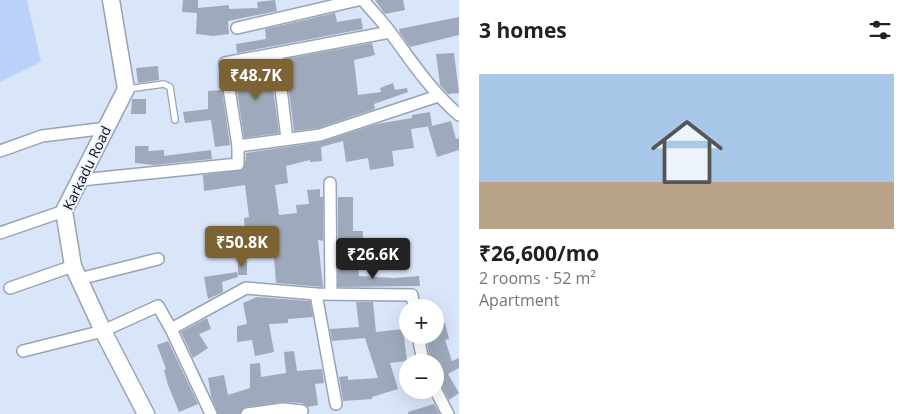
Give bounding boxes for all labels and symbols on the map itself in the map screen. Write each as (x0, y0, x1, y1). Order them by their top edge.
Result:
pin: ₹48.7K (215, 58, 297, 101)
street label: Karkadu Road (58, 123, 115, 213)
pin: ₹50.8K (201, 226, 283, 268)
pin: ₹26.6K (332, 238, 414, 280)

